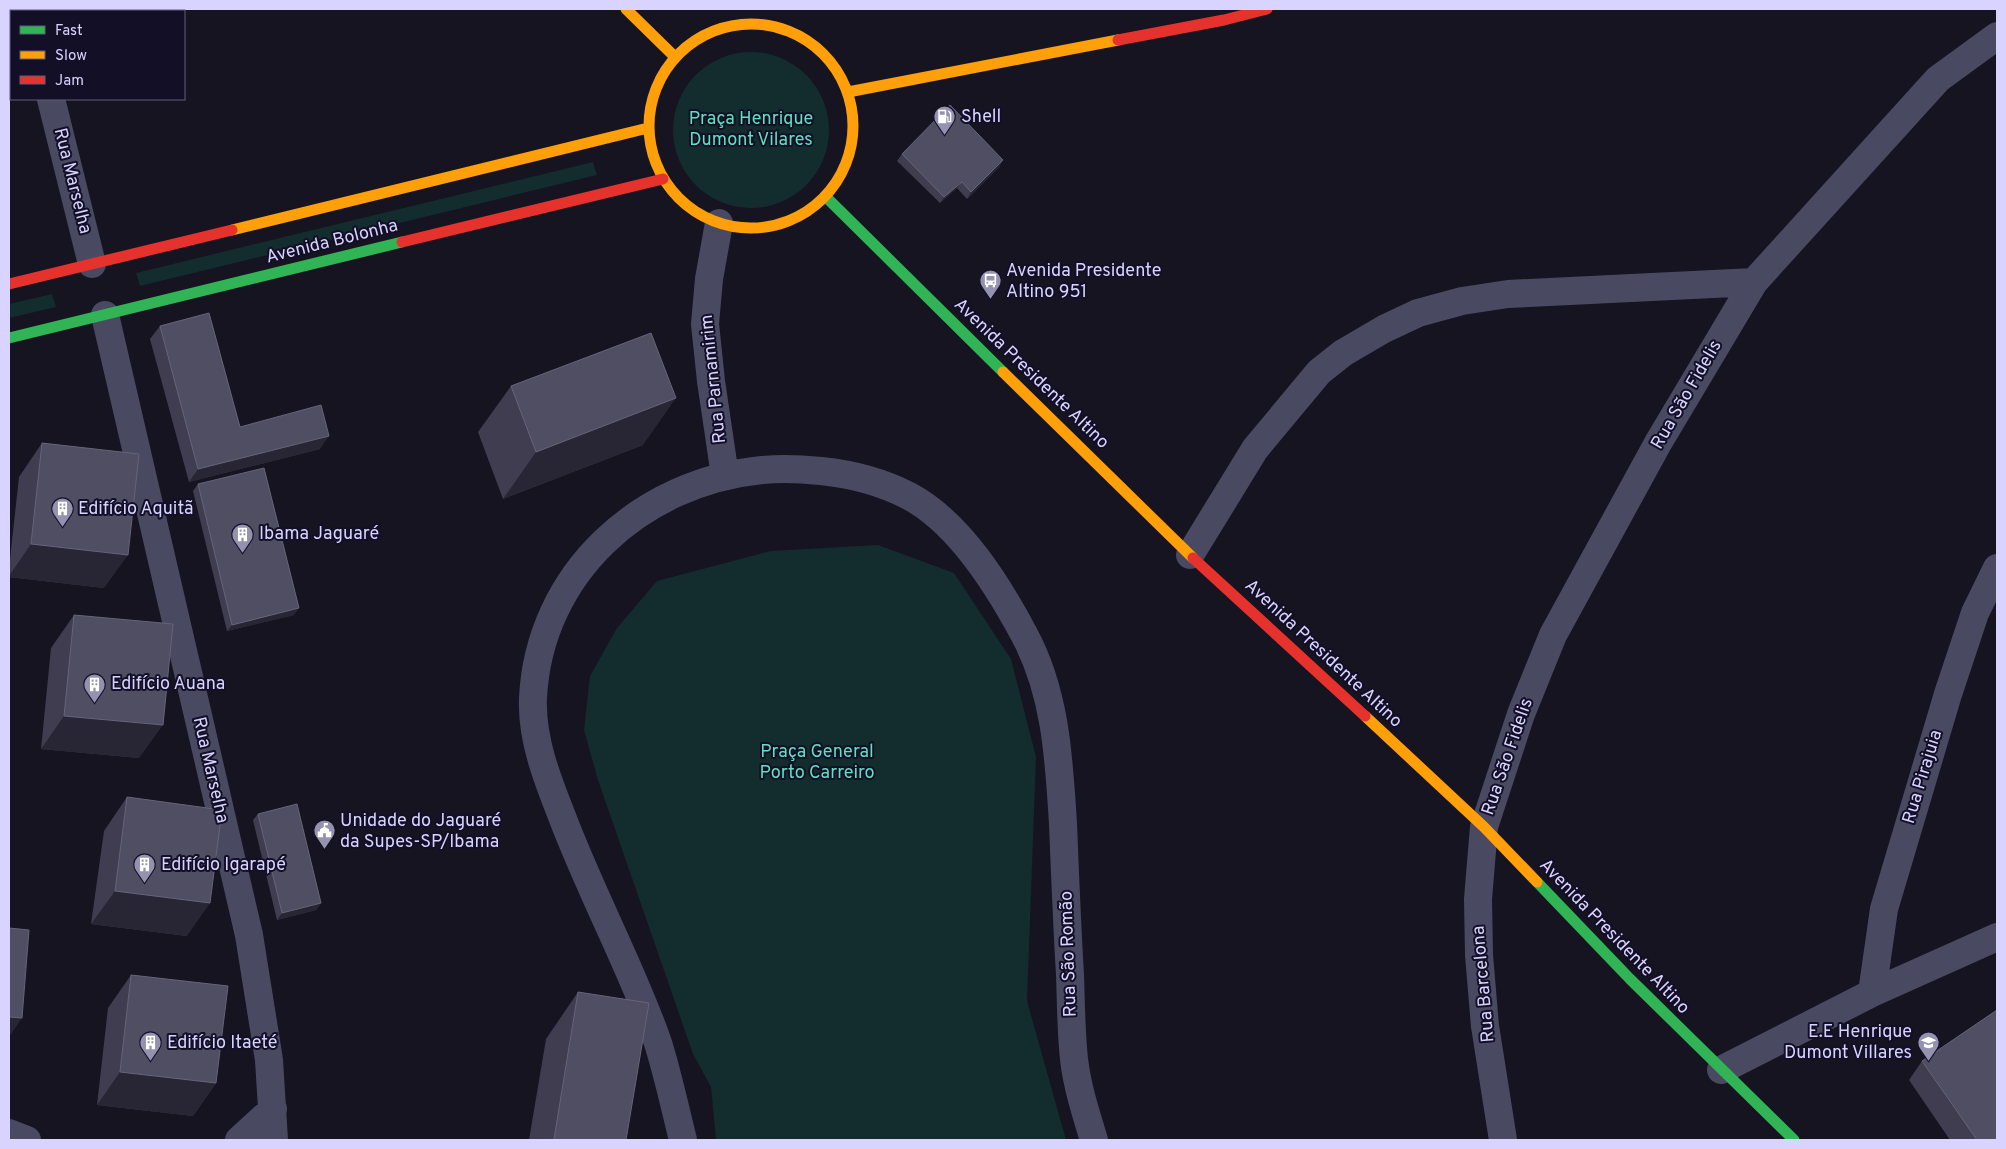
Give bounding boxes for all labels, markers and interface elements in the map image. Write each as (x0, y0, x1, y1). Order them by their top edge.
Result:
legend (10, 10, 185, 100)
text: Fast (55, 22, 83, 41)
text: Slow (55, 47, 87, 66)
text: Jam (55, 72, 84, 91)
fuel station icon: Shell (933, 105, 957, 136)
place label: Shell (961, 106, 1001, 129)
park label: Praça Henrique Dumont Vilares (689, 108, 813, 152)
street label: Rua Marselha (48, 126, 96, 236)
street label: Avenida Bolonha (264, 214, 400, 270)
place label: Avenida Presidente Altino 951 (1006, 260, 1161, 304)
bus stop icon: Avenida Presidente Altino 951 (978, 269, 1002, 300)
street label: Avenida Presidente Altino (948, 294, 1114, 454)
street label: Rua Parnamirim (696, 313, 732, 445)
street label: Rua São Fidelis (1646, 336, 1728, 454)
building icon: Edifício Aquitã (50, 497, 74, 528)
place label: Edifício Aquitã (78, 498, 194, 521)
building icon: Ibama Jaguaré (231, 522, 255, 553)
place label: Ibama Jaguaré (259, 523, 379, 546)
street label: Avenida Presidente Altino (1239, 575, 1407, 733)
building icon: Edifício Auana (83, 672, 107, 703)
place label: Edifício Auana (111, 673, 225, 696)
street label: Rua São Fidelis (1477, 695, 1539, 819)
street label: Rua Marselha (187, 715, 233, 825)
street label: Rua Pirajuia (1898, 727, 1948, 827)
park label: Praça General Porto Carreiro (759, 741, 875, 785)
place label: Unidade do Jaguaré da Supes-SP/Ibama (340, 810, 501, 854)
public building icon: Unidade do Jaguaré da Supes-SP/Ibama (312, 819, 336, 850)
building icon: Edifício Igarapé (133, 853, 157, 884)
place label: Edifício Igarapé (161, 854, 286, 877)
street label: Avenida Presidente Altino (1534, 854, 1694, 1020)
street label: Rua São Romão (1055, 890, 1083, 1018)
street label: Rua Barcelona (1467, 925, 1501, 1043)
place label: E.E Henrique Dumont Villares (1784, 1021, 1912, 1065)
school or university icon: E.E Henrique Dumont Villares (1916, 1030, 1940, 1061)
building icon: Edifício Itaeté (139, 1031, 163, 1062)
place label: Edifício Itaeté (167, 1032, 278, 1055)

